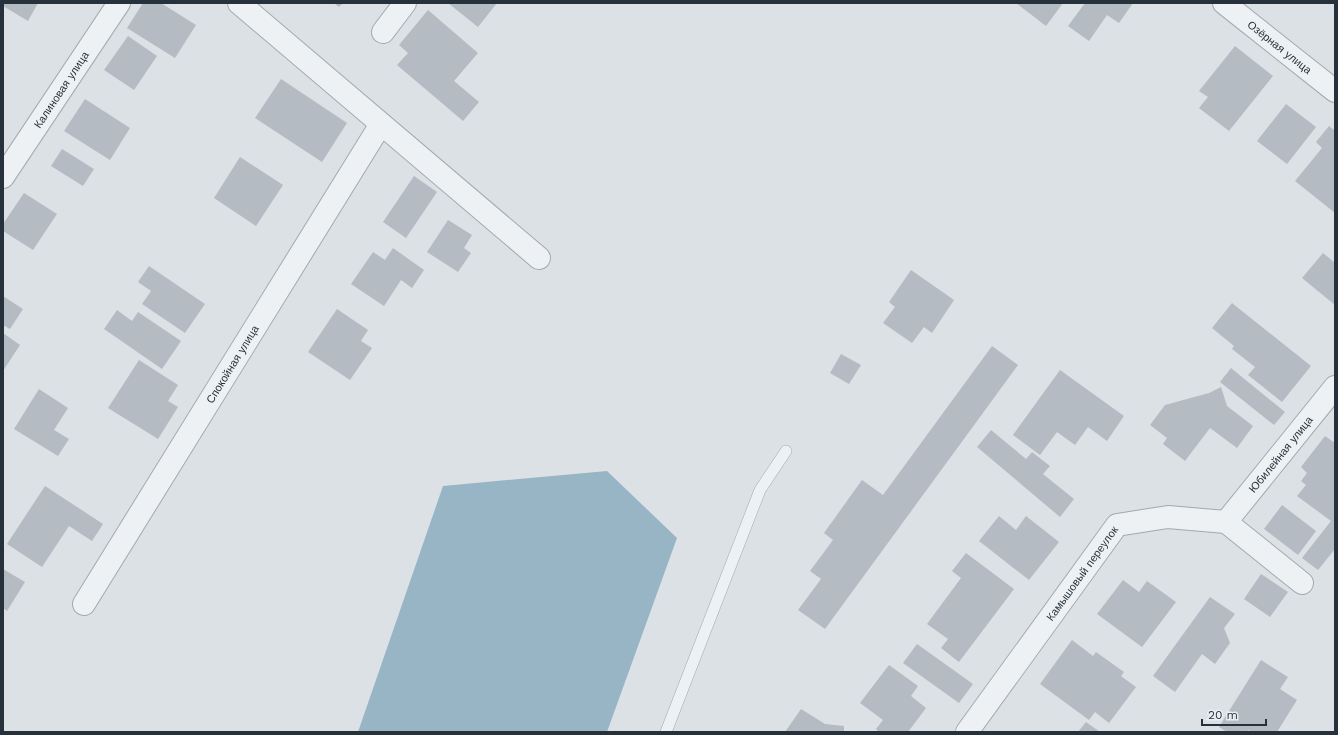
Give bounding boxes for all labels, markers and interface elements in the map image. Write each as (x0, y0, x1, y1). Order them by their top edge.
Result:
street label: Озёрная улица (1245, 18, 1315, 77)
street label: Калиновая улица (31, 48, 92, 130)
street label: Спокойная улица (203, 322, 262, 406)
street label: Юбилейная улица (1246, 413, 1316, 495)
street label: Камышовый переулок (1043, 523, 1121, 623)
scale bar (1202, 701, 1266, 727)
text: 20 m (1208, 708, 1238, 722)

